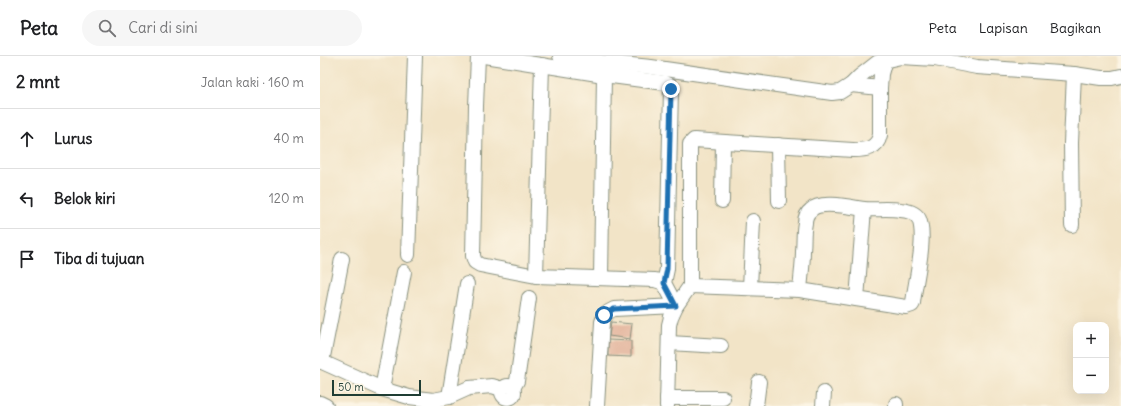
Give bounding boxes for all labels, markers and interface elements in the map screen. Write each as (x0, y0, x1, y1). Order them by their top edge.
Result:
search box (82, 10, 362, 46)
text: Peta (20, 16, 58, 40)
icon: search (96, 17, 118, 39)
text: Cari di sini (128, 18, 198, 37)
text: Peta (929, 19, 957, 37)
text: Lapisan (979, 19, 1028, 37)
text: Bagikan (1050, 19, 1101, 37)
text: 2 mnt (16, 71, 60, 93)
text: Jalan kaki · 160 m (201, 74, 304, 91)
route end (662, 80, 680, 98)
icon: ahead (16, 128, 38, 150)
text: Lurus (54, 129, 92, 148)
text: 40 m (273, 130, 304, 147)
icon: left (16, 188, 38, 210)
text: Belok kiri (54, 189, 115, 208)
text: 120 m (269, 190, 304, 207)
icon: arrive (16, 248, 38, 270)
text: Tiba di tujuan (54, 249, 144, 268)
route start (595, 306, 613, 324)
map controls (1073, 322, 1109, 394)
button: + (1073, 322, 1109, 358)
button: − (1073, 358, 1109, 394)
scale bar (332, 378, 421, 397)
text: 50 m (338, 380, 364, 394)

